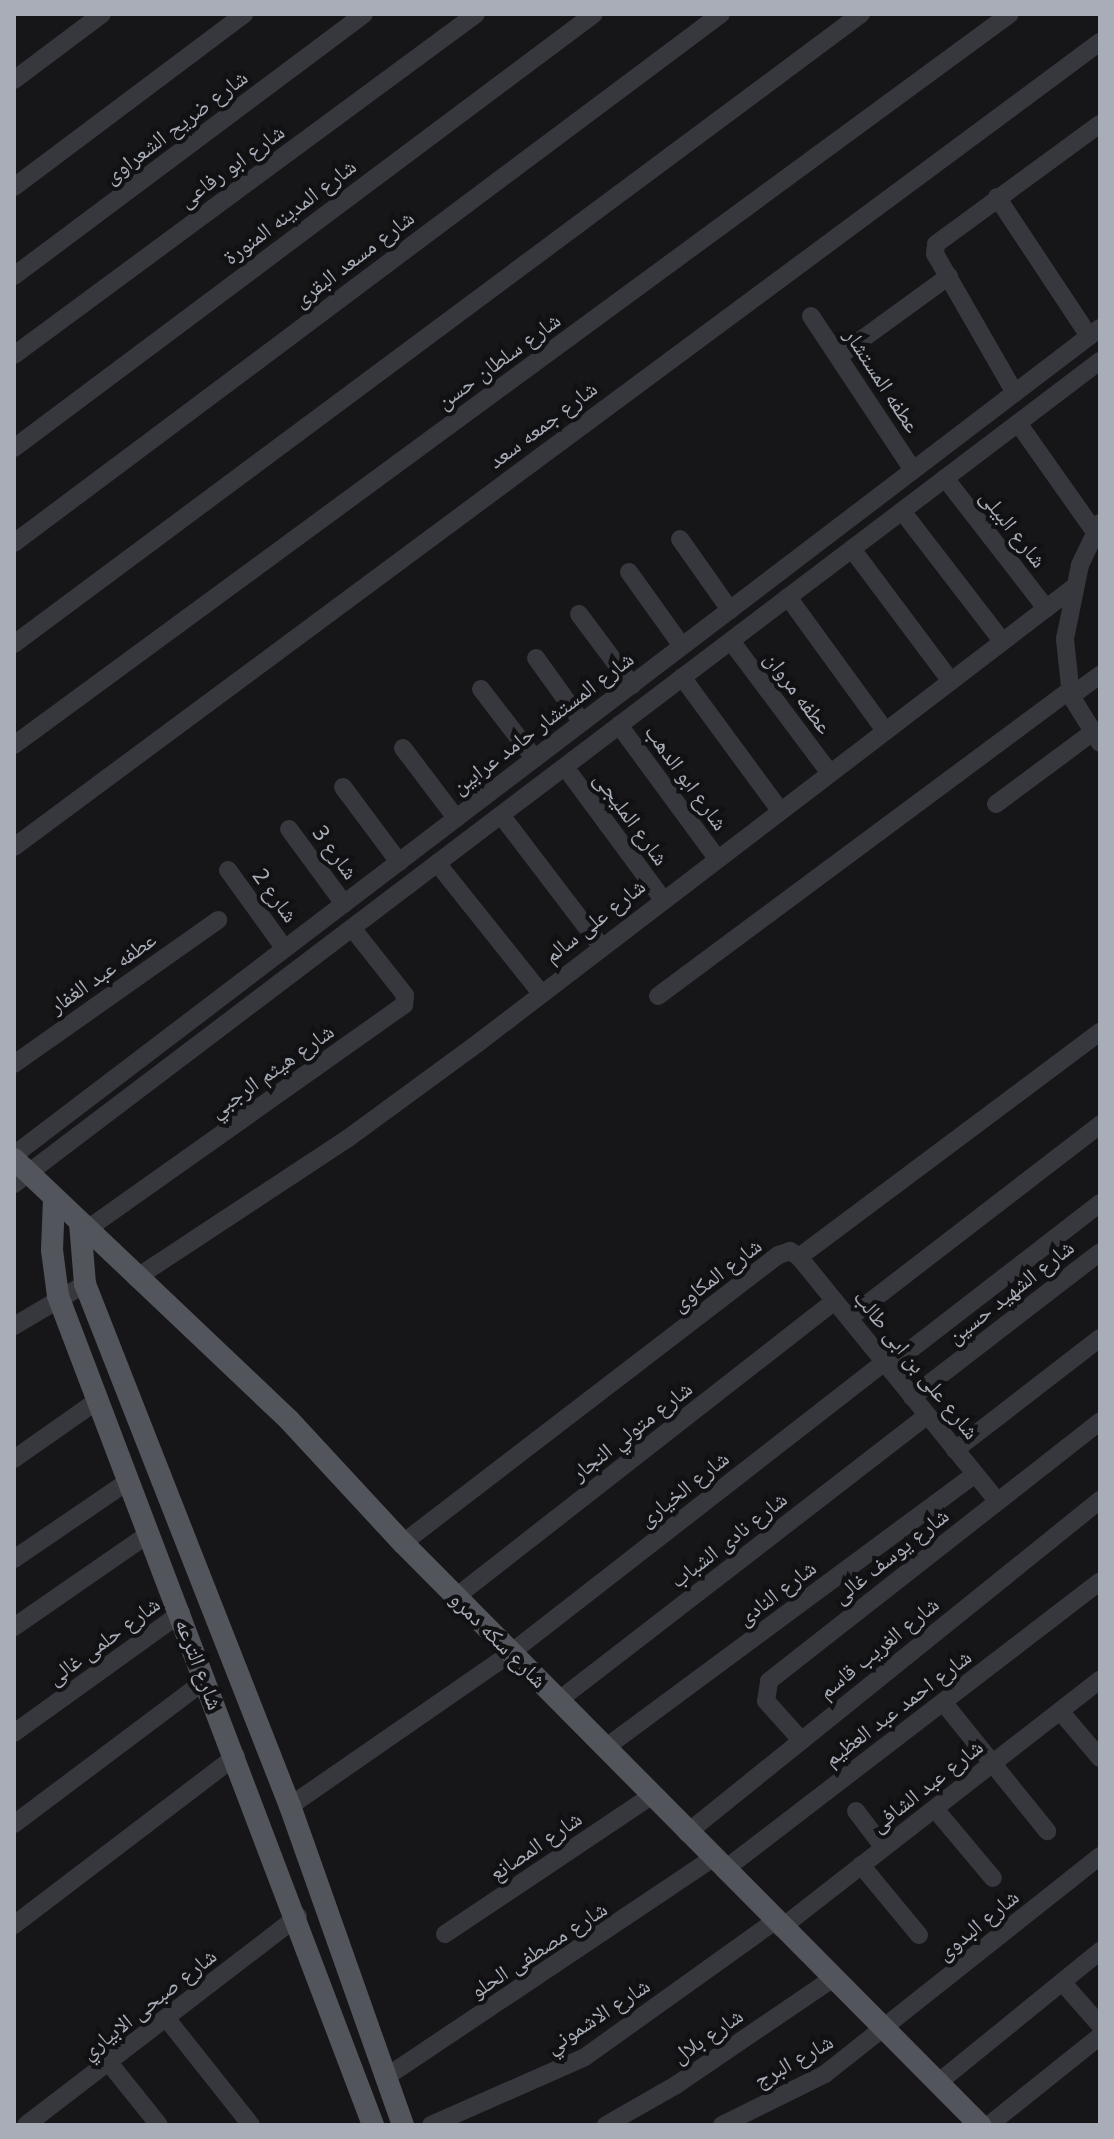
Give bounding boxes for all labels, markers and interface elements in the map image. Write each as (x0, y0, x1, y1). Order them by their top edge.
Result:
street label: شارع ضريح الشعراوى (98, 63, 252, 189)
street label: شارع ابو رفاعى (173, 118, 289, 212)
street label: شارع المدينه المنورة (217, 152, 361, 270)
street label: شارع مسعد البقرى (287, 204, 419, 312)
street label: شارع سلطان حسن (431, 306, 565, 414)
street label: عطفه المستشار (839, 323, 927, 437)
street label: شارع جمعه سعد (482, 375, 602, 473)
street label: شارع البيلى (975, 484, 1053, 572)
street label: شارع المستشار حامد عرابين (446, 645, 638, 799)
street label: عطفه مروان (759, 646, 839, 738)
street label: شارع ابو الدهب (640, 719, 734, 835)
street label: شارع المليجى (589, 766, 675, 870)
street label: شارع 3 (308, 820, 364, 884)
street label: شارع 2 (248, 863, 304, 927)
street label: شارع على سالم (538, 872, 650, 968)
street label: عطفه عبد الغفار (43, 926, 161, 1018)
street label: شارع هيثم الرجبي (204, 1017, 338, 1123)
street label: شارع المكاوى (666, 1232, 766, 1316)
street label: شارع الشهيد حسين (941, 1233, 1079, 1349)
street label: شارع على بن ابى طالب (849, 1284, 985, 1444)
street label: شارع متولي النجار (565, 1375, 697, 1485)
street label: شارع الخيارى (632, 1444, 734, 1532)
street label: شارع نادى الشباب (664, 1485, 792, 1593)
street label: شارع يوسف غالى (827, 1501, 953, 1609)
street label: شارع النادى (731, 1554, 821, 1630)
street label: شارع سكه دمرو (445, 1585, 553, 1693)
street label: شارع حلمى غالى (41, 1590, 165, 1690)
street label: شارع الغريب قاسم (812, 1590, 944, 1704)
street label: شارع الترعه (171, 1615, 229, 1713)
street label: شارع احمد عبد العظيم (818, 1643, 976, 1771)
street label: شارع عبد الشافى (864, 1733, 988, 1837)
street label: شارع المصانع (484, 1804, 586, 1886)
street label: شارع البدوى (931, 1883, 1023, 1965)
street label: شارع مصطفى الحلو (465, 1895, 611, 2003)
street label: شارع صبحى الابياري (75, 1942, 221, 2064)
street label: شارع الاشموني (540, 1971, 654, 2059)
street label: شارع بلال (666, 2002, 748, 2068)
street label: شارع البرج (749, 2027, 837, 2093)

